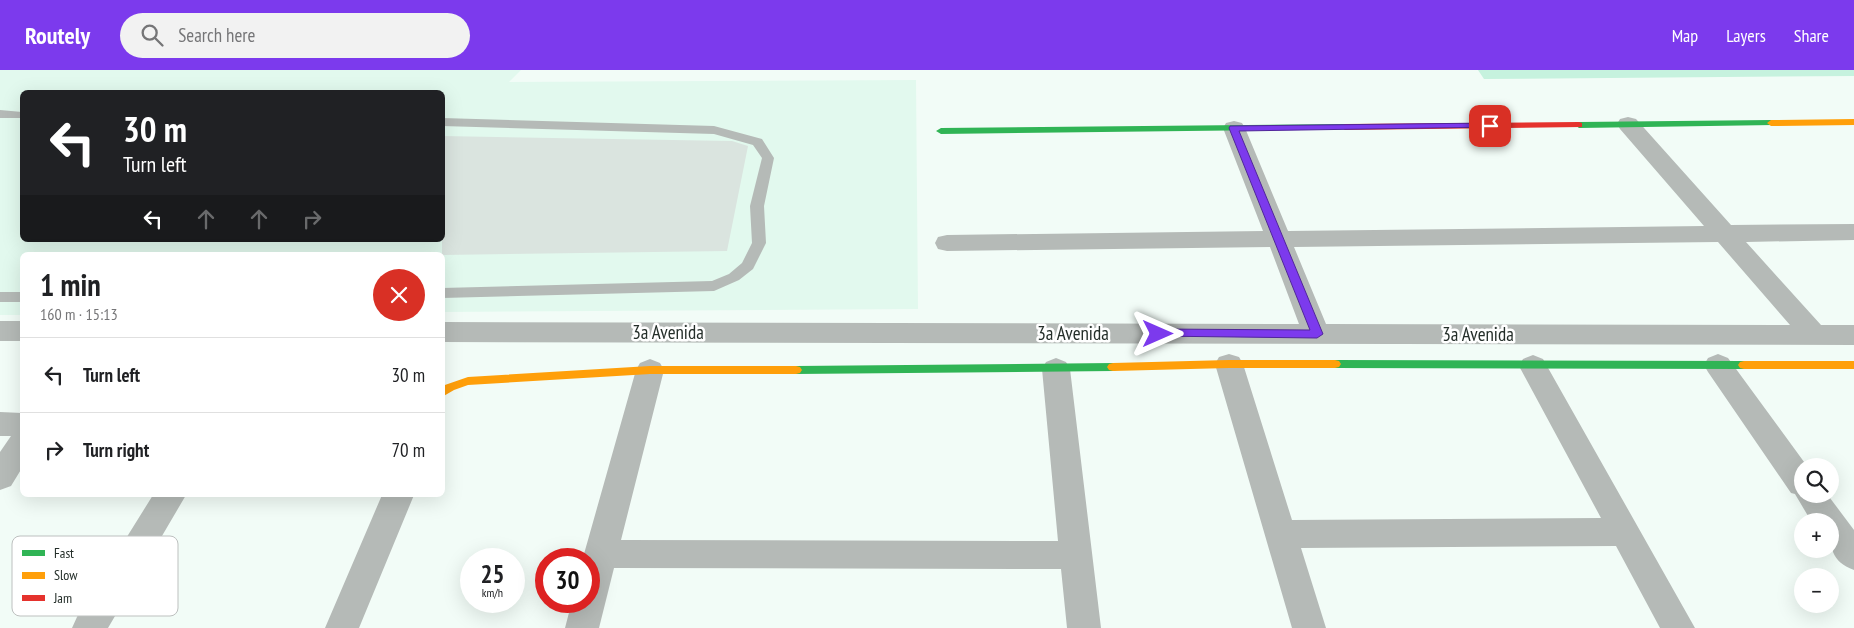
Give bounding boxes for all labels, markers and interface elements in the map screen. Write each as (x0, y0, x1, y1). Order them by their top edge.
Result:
search box (120, 13, 470, 58)
text: Routely (25, 20, 90, 51)
icon: search (138, 21, 166, 49)
text: Search here (178, 23, 255, 47)
text: Map (1672, 24, 1698, 47)
text: Layers (1726, 24, 1766, 47)
text: Share (1794, 24, 1829, 47)
pin (1469, 105, 1511, 147)
text: 30 m (123, 106, 187, 152)
icon: left (40, 110, 105, 175)
icon: arrive (1476, 112, 1504, 140)
text: Turn left (123, 150, 187, 178)
icon: left (139, 205, 167, 233)
icon: ahead (192, 205, 220, 233)
icon: ahead (245, 205, 273, 233)
icon: right (298, 205, 326, 233)
text: 1 min (40, 265, 101, 304)
button: close (373, 269, 425, 321)
text: 160 m · 15:13 (40, 304, 118, 324)
position arrow (1131, 307, 1183, 359)
street label: 3a Avenida (632, 320, 704, 344)
street label: 3a Avenida (1037, 321, 1109, 345)
street label: 3a Avenida (1442, 322, 1514, 346)
icon: left (40, 361, 68, 389)
text: Turn left (83, 363, 140, 387)
text: 30 m (392, 363, 425, 387)
icon: right (40, 436, 68, 464)
text: Turn right (83, 438, 149, 462)
text: 70 m (392, 438, 425, 462)
map controls (1794, 458, 1839, 613)
button: search (1794, 458, 1839, 503)
button: + (1794, 513, 1839, 558)
legend (12, 536, 178, 616)
text: Fast (54, 544, 74, 562)
speed limit sign: 30 (535, 548, 600, 613)
text: 25 (481, 558, 504, 590)
text: Slow (54, 566, 78, 584)
button: − (1794, 568, 1839, 613)
text: km/h (482, 585, 503, 600)
text: Jam (53, 589, 72, 607)

